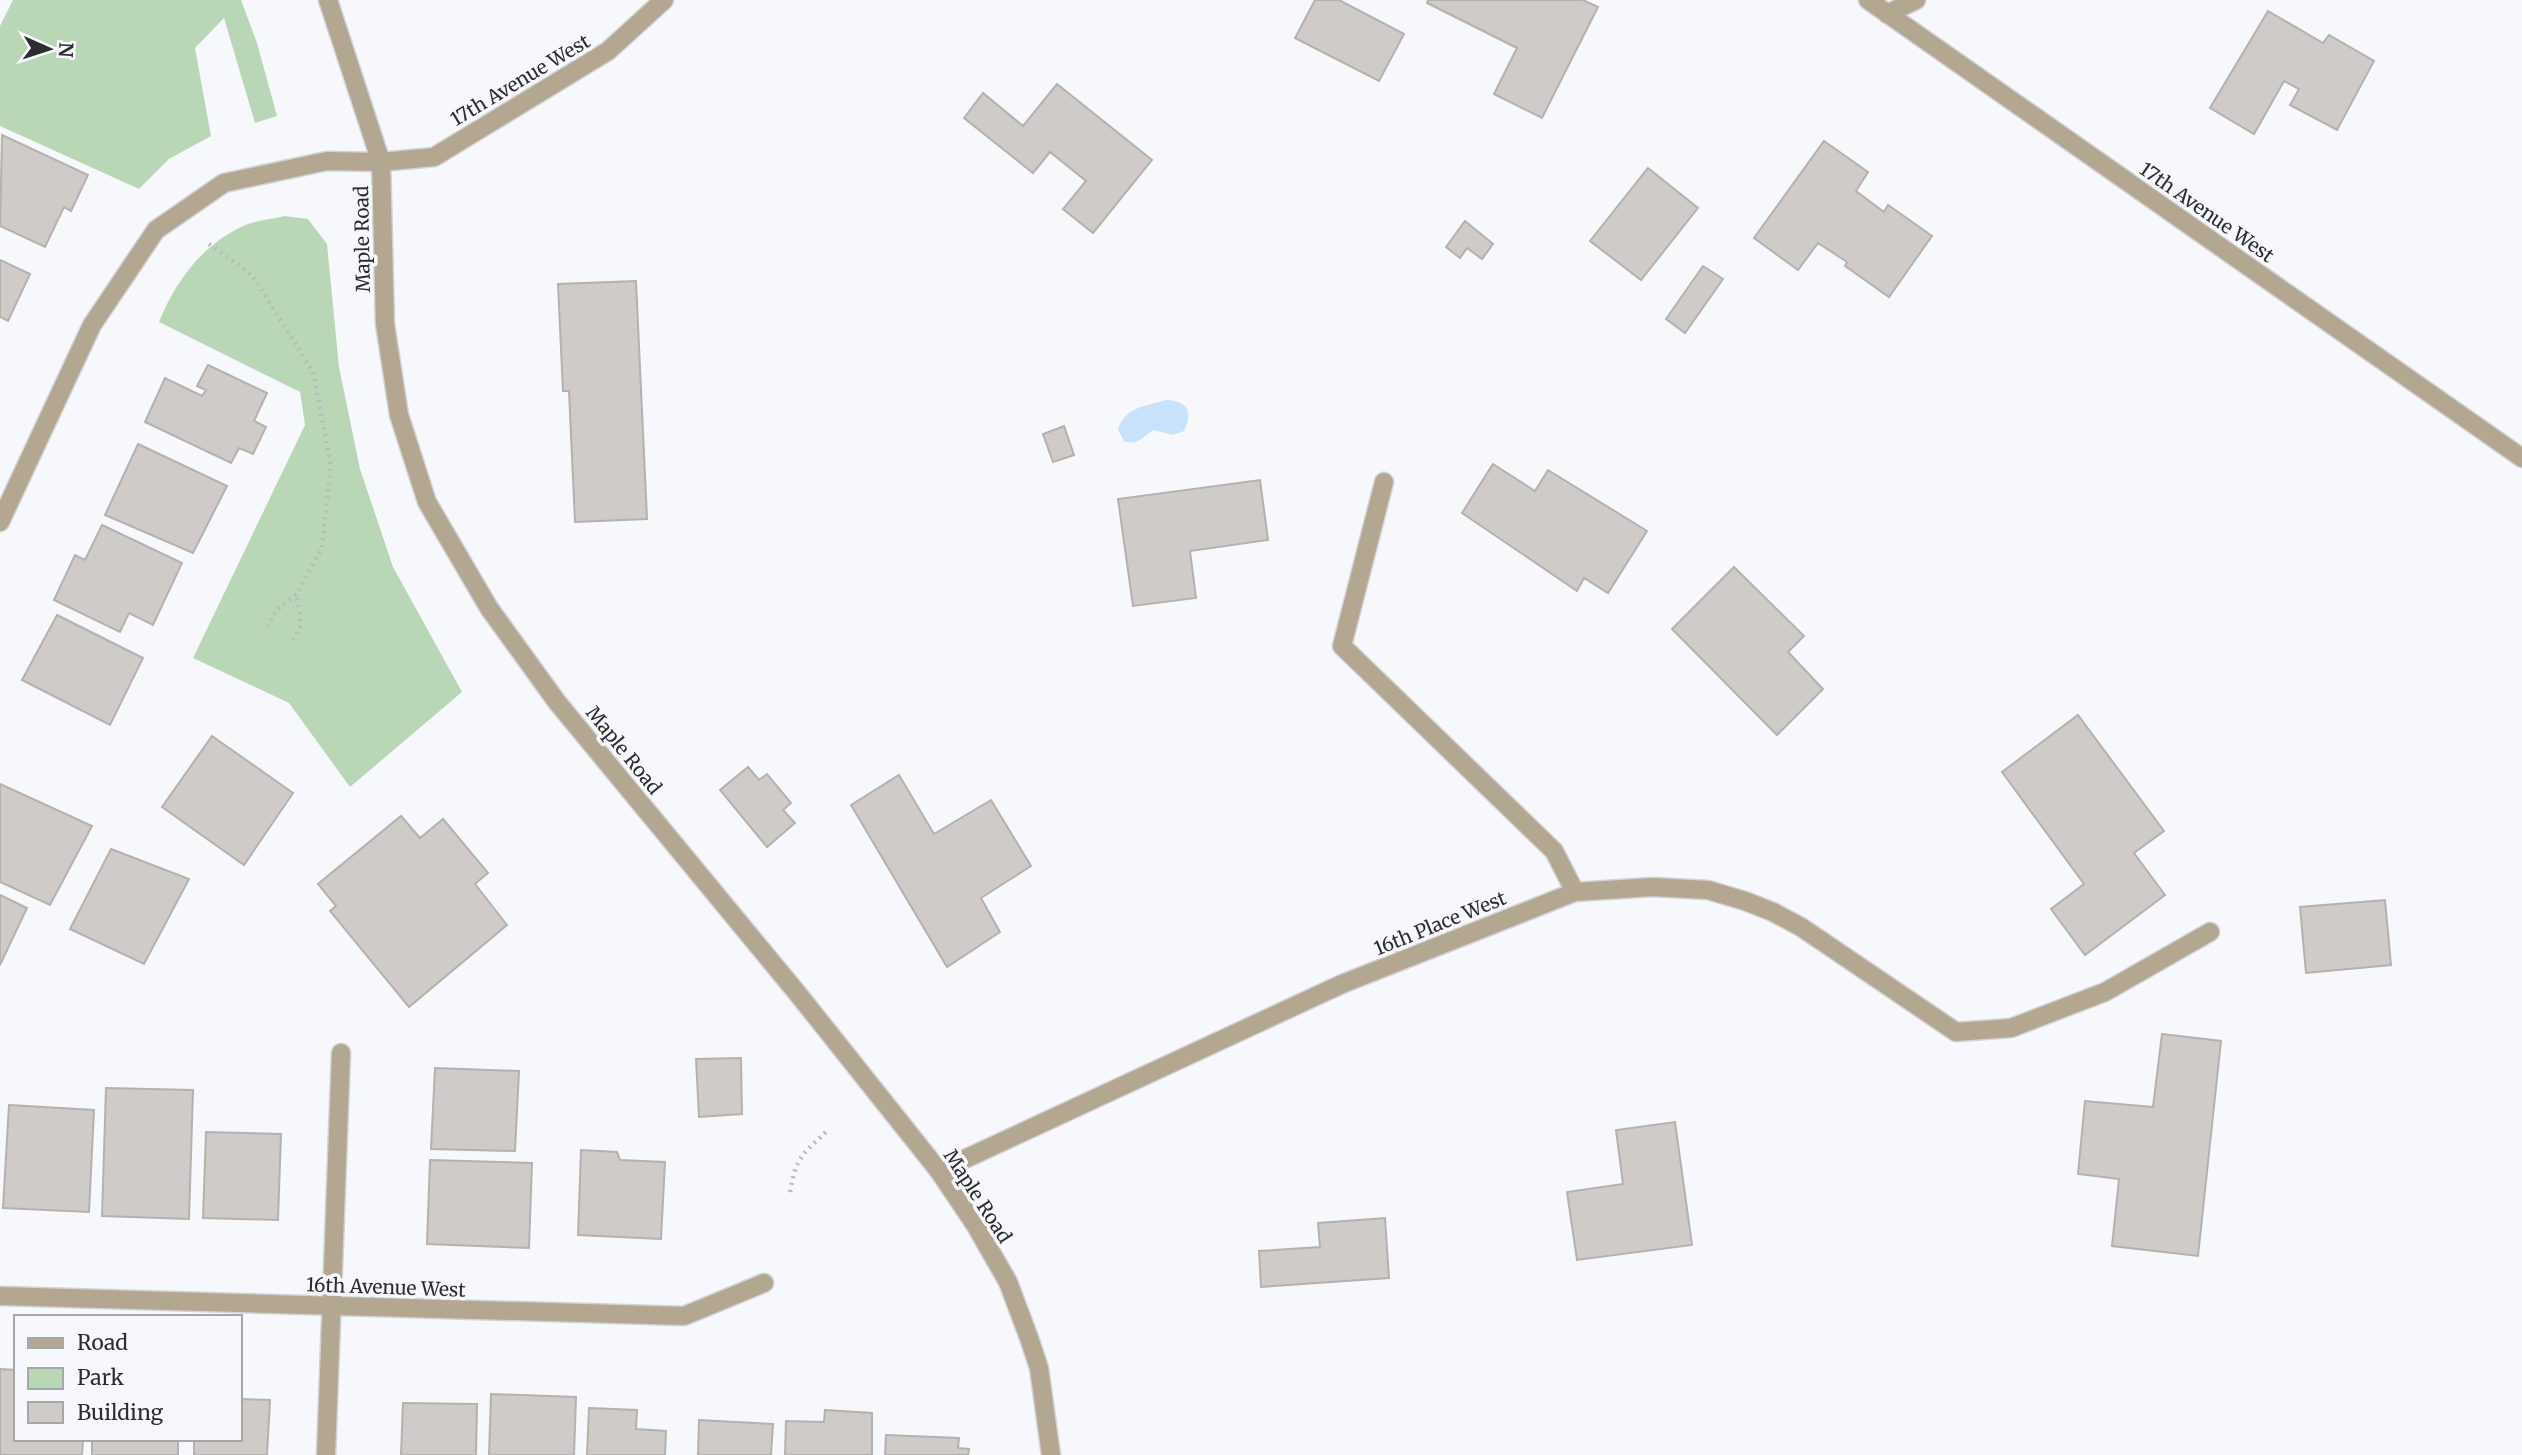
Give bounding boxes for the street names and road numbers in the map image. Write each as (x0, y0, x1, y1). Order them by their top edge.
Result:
street label: 17th Avenue West (446, 29, 595, 131)
street label: 17th Avenue West (2135, 157, 2279, 268)
street label: Maple Road (349, 185, 375, 293)
street label: Maple Road (581, 701, 667, 799)
street label: 16th Place West (1370, 885, 1510, 960)
street label: Maple Road (939, 1145, 1017, 1247)
street label: 16th Avenue West (306, 1272, 467, 1302)

